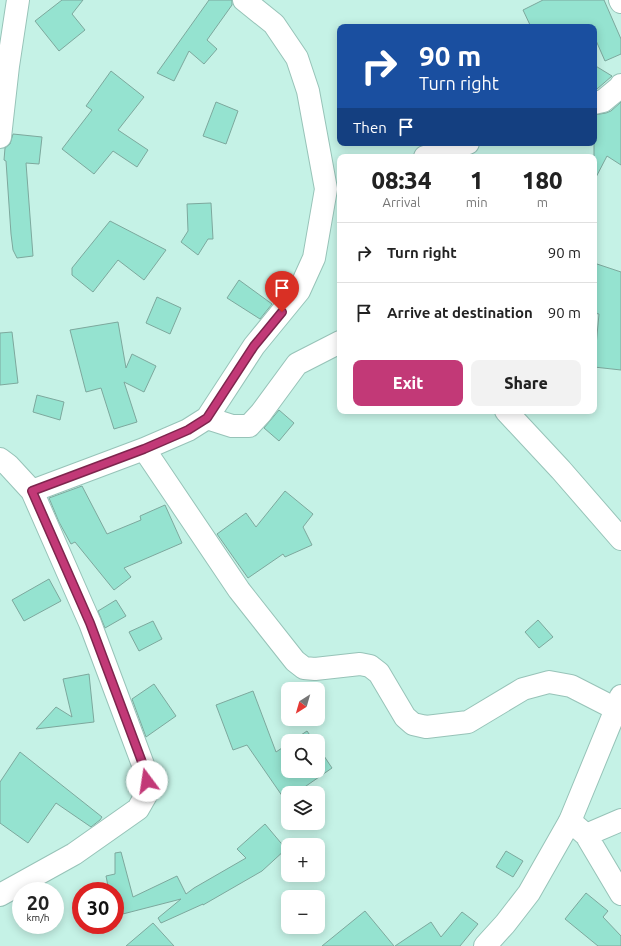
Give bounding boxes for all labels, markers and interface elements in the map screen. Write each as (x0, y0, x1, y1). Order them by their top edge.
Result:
icon: right (353, 40, 405, 92)
text: 90 m (419, 40, 481, 71)
text: Turn right (419, 73, 499, 93)
icon: arrive (395, 116, 417, 138)
text: Then (353, 119, 387, 136)
text: 08:34 (371, 167, 431, 194)
text: 1 (470, 167, 483, 194)
text: 180 (522, 167, 563, 194)
text: Arrival (382, 195, 420, 209)
text: min (466, 195, 488, 209)
text: m (537, 195, 548, 209)
icon: right (353, 242, 375, 264)
text: Turn right (387, 244, 457, 261)
text: 90 m (548, 244, 581, 261)
pin (265, 271, 299, 312)
icon: arrive (271, 277, 293, 299)
icon: arrive (353, 302, 375, 324)
text: Arrive at destination (387, 304, 533, 321)
text: 90 m (548, 304, 581, 321)
button: Exit (353, 360, 463, 406)
button: Share (471, 360, 581, 406)
north arrow (281, 682, 325, 726)
map controls (281, 682, 325, 934)
button: search (281, 734, 325, 778)
position arrow (126, 760, 168, 802)
button: layers (281, 786, 325, 830)
button: + (281, 838, 325, 882)
speed limit sign: 30 (72, 882, 124, 934)
button: − (281, 890, 325, 934)
text: 20 (27, 891, 49, 914)
text: km/h (26, 912, 50, 923)

